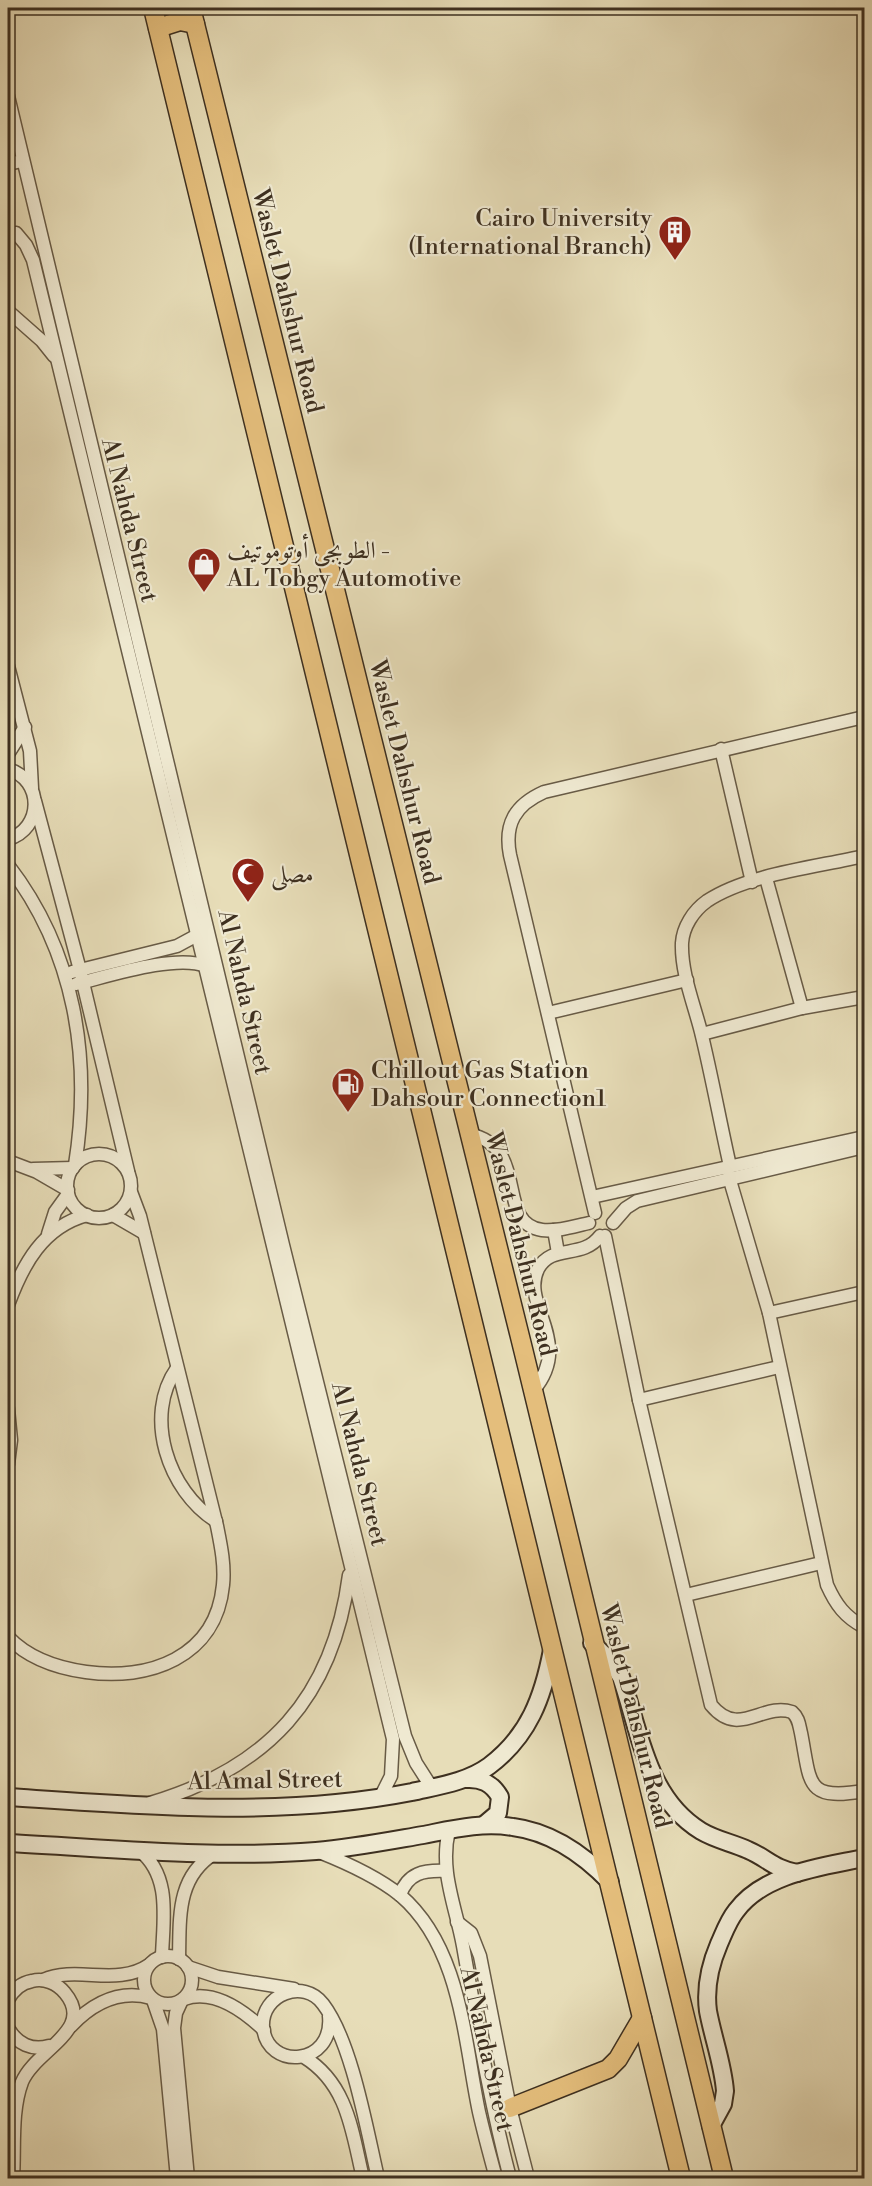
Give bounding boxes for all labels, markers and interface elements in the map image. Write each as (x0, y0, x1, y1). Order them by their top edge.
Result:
street label: Waslet Dahshur Road (244, 185, 330, 417)
place label: Cairo University (International Branch) (408, 204, 652, 262)
building icon: Cairo University (International Branch) (657, 214, 693, 261)
street label: Al Nahda Street (94, 434, 164, 606)
place label: الطوبجى أوتوموتيف - AL Tobgy Automotive (226, 533, 461, 594)
shop icon: الطوبجى أوتوموتيف - AL Tobgy Automotive (186, 546, 222, 593)
street label: Waslet Dahshur Road (361, 656, 447, 888)
mosque icon: مصلى (230, 856, 266, 903)
place label: مصلى (271, 860, 314, 891)
street label: Al Nahda Street (210, 906, 278, 1078)
place label: Chillout Gas Station Dahsour Connection1 (371, 1056, 607, 1114)
fuel station icon: Chillout Gas Station Dahsour Connection1 (330, 1066, 366, 1113)
street label: Waslet Dahshur Road (477, 1128, 563, 1360)
street label: Al Nahda Street (324, 1378, 394, 1550)
street label: Waslet Dahshur Road (592, 1600, 678, 1832)
street label: Al Amal Street (186, 1765, 343, 1797)
street label: Al Nahda Street (452, 1963, 520, 2135)

